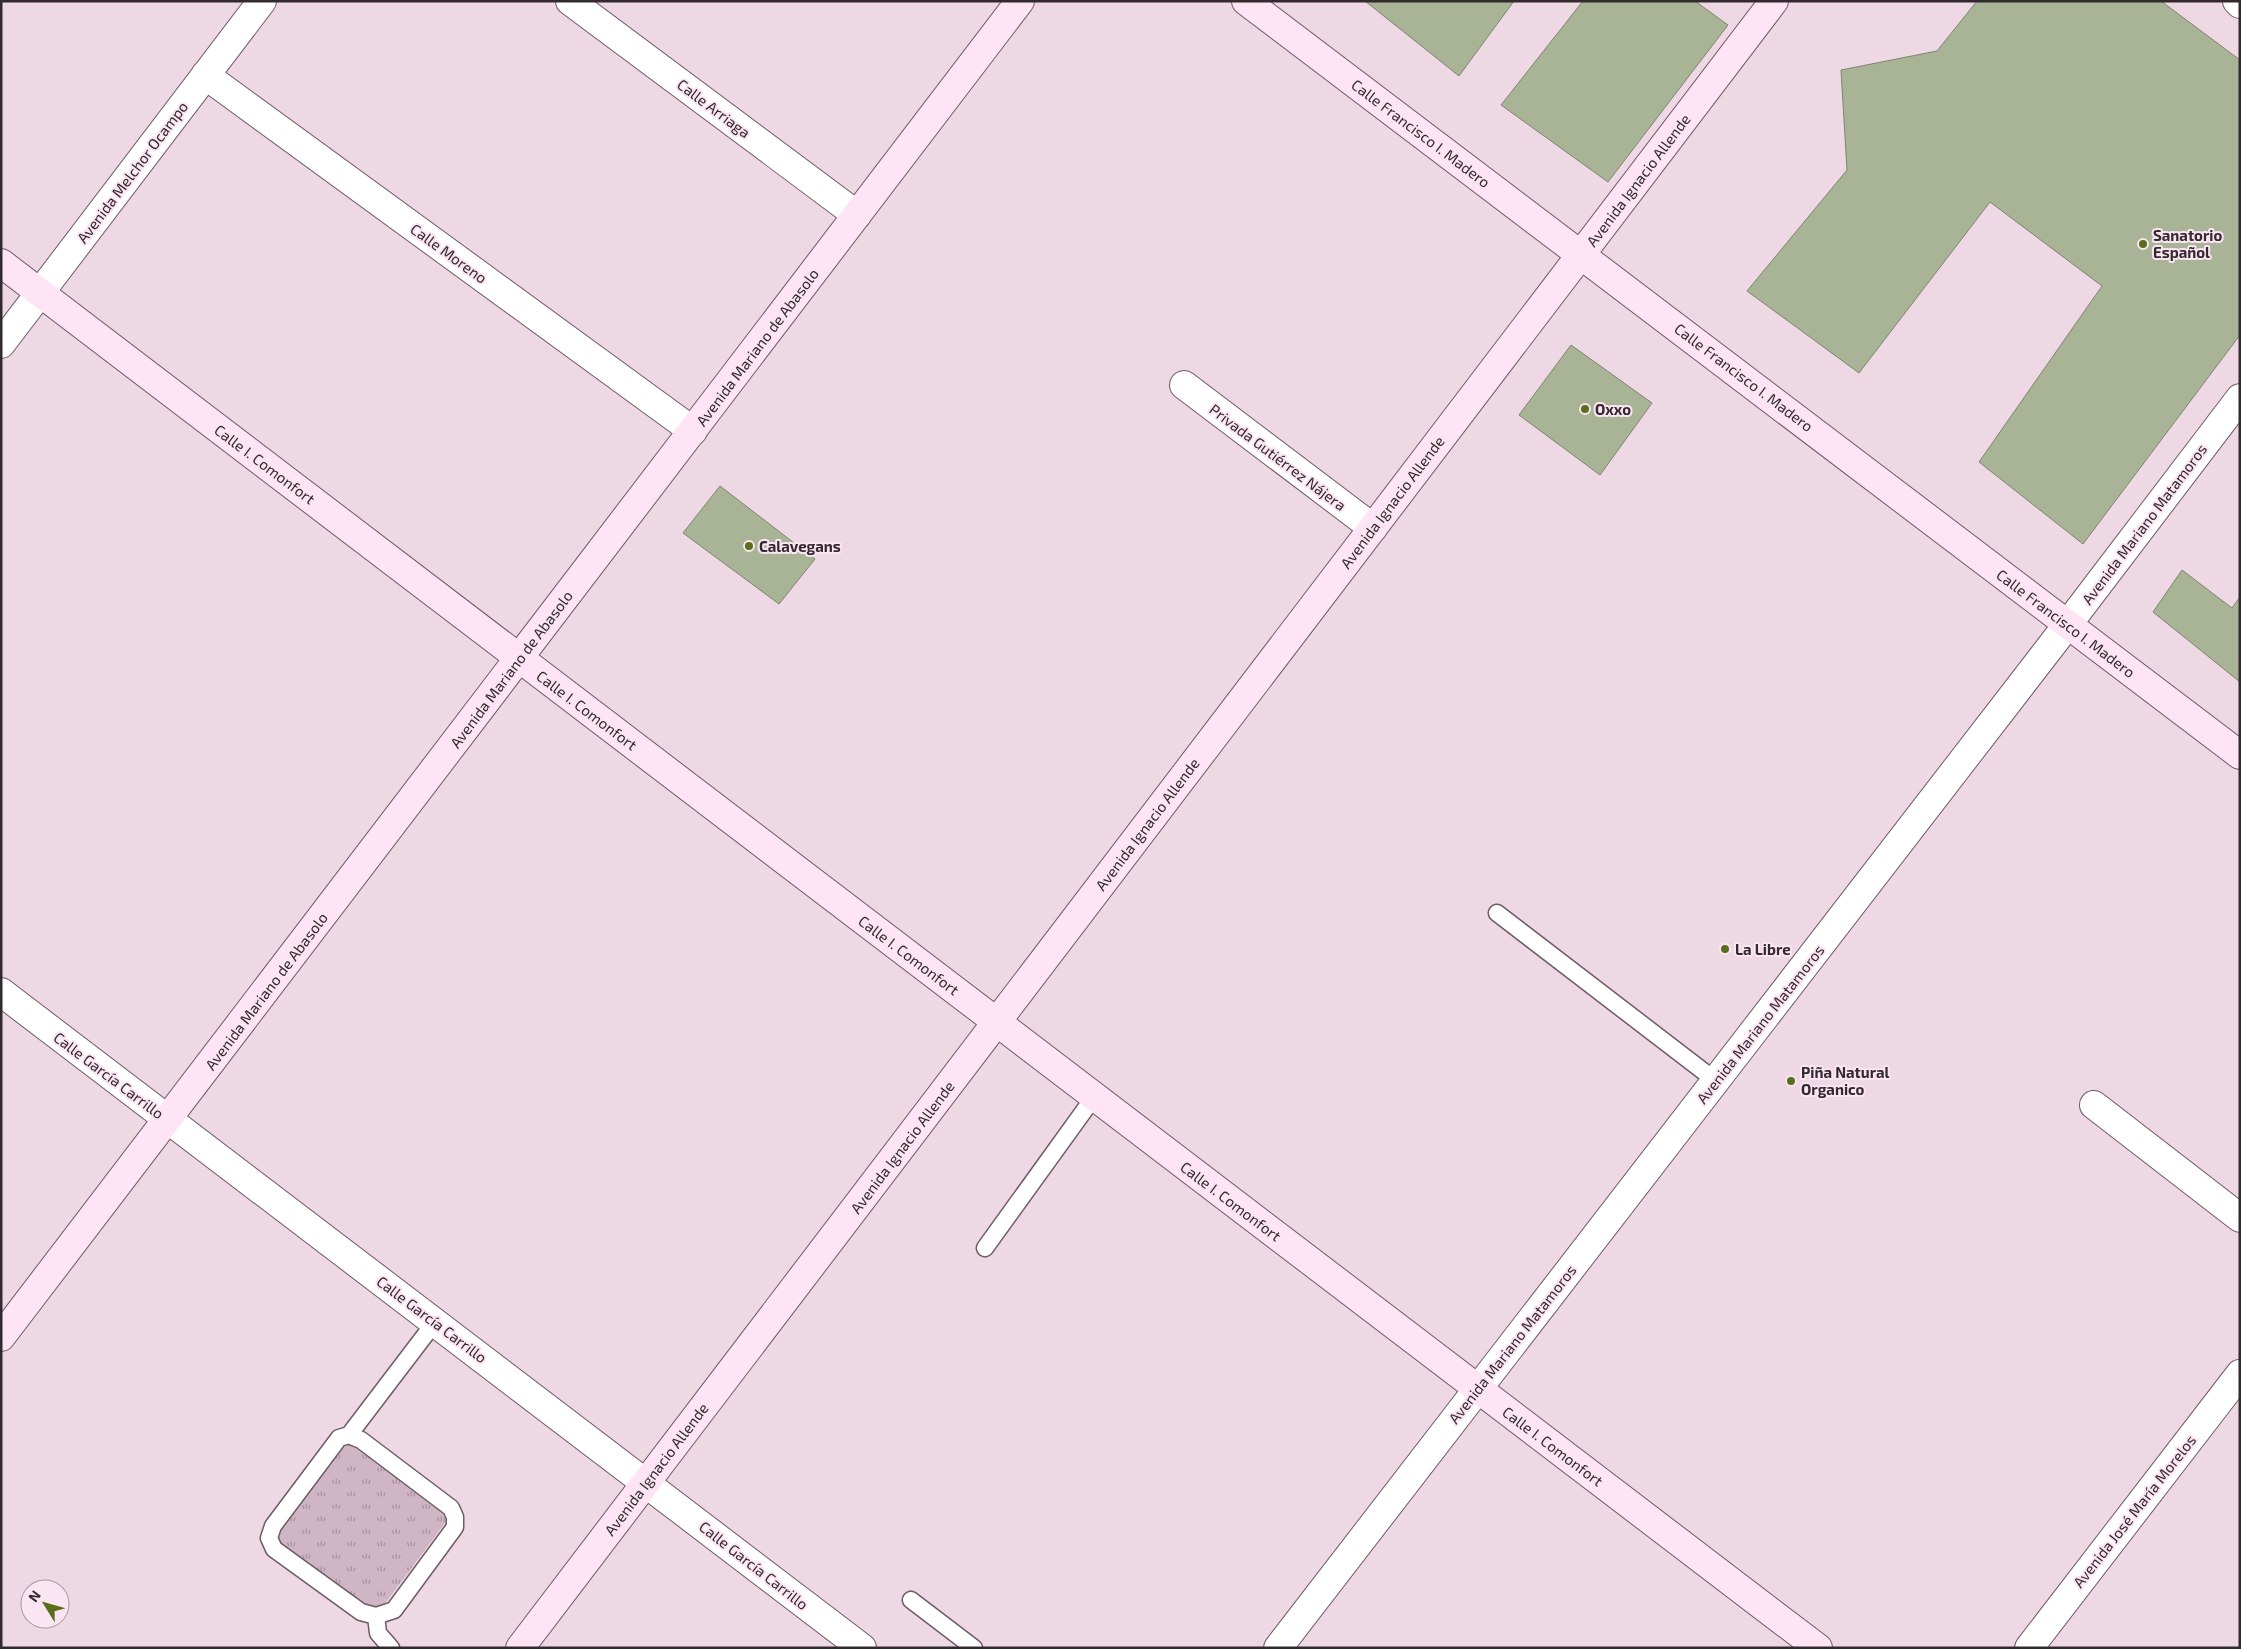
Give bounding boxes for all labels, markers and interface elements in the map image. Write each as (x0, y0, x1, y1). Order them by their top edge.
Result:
street label: Calle Arriaga (674, 75, 754, 141)
street label: Calle Francisco I. Madero (1348, 75, 1494, 191)
street label: Avenida Melchor Ocampo (73, 98, 191, 246)
street label: Avenida Ignacio Allende (1582, 110, 1694, 250)
street label: Calle Moreno (407, 219, 491, 287)
place label: Sanatorio Español (2153, 226, 2222, 261)
marker: Sanatorio Español (2137, 238, 2149, 250)
street label: Avenida Mariano de Abasolo (692, 265, 822, 429)
street label: Calle Francisco I. Madero (1671, 319, 1817, 435)
street label: Privada Gutiérrez Nájera (1206, 400, 1350, 515)
place label: Oxxo (1595, 400, 1631, 418)
marker: Oxxo (1579, 403, 1591, 415)
street label: Calle I. Comonfort (211, 420, 319, 508)
street label: Avenida Ignacio Allende (1336, 432, 1448, 572)
street label: Avenida Mariano Matamoros (2078, 440, 2210, 608)
place label: Calavegans (759, 537, 841, 555)
marker: Calavegans (743, 540, 755, 552)
street label: Calle Francisco I. Madero (1993, 565, 2139, 681)
street label: Avenida Mariano de Abasolo (446, 587, 576, 751)
street label: Calle I. Comonfort (533, 666, 641, 754)
street label: Avenida Ignacio Allende (1091, 754, 1203, 894)
street label: Avenida Mariano de Abasolo (201, 909, 331, 1073)
street label: Calle I. Comonfort (855, 911, 963, 999)
place label: La Libre (1735, 940, 1791, 958)
street label: Avenida Mariano Matamoros (1692, 941, 1828, 1107)
marker: La Libre (1719, 943, 1731, 955)
street label: Calle García Carrillo (50, 1028, 168, 1122)
place label: Piña Natural Organico (1801, 1063, 1890, 1098)
marker: Piña Natural Organico (1785, 1075, 1797, 1087)
street label: Avenida Ignacio Allende (846, 1077, 958, 1217)
street label: Calle I. Comonfort (1177, 1157, 1285, 1245)
street label: Avenida Mariano Matamoros (1444, 1261, 1580, 1427)
street label: Calle García Carrillo (373, 1272, 491, 1366)
street label: Avenida Ignacio Allende (600, 1399, 712, 1539)
street label: Calle I. Comonfort (1499, 1402, 1607, 1490)
street label: Avenida José María Morelos (2069, 1431, 2199, 1591)
street label: Calle García Carrillo (696, 1517, 812, 1613)
north arrow (20, 1579, 70, 1629)
text: N (24, 1587, 44, 1605)

